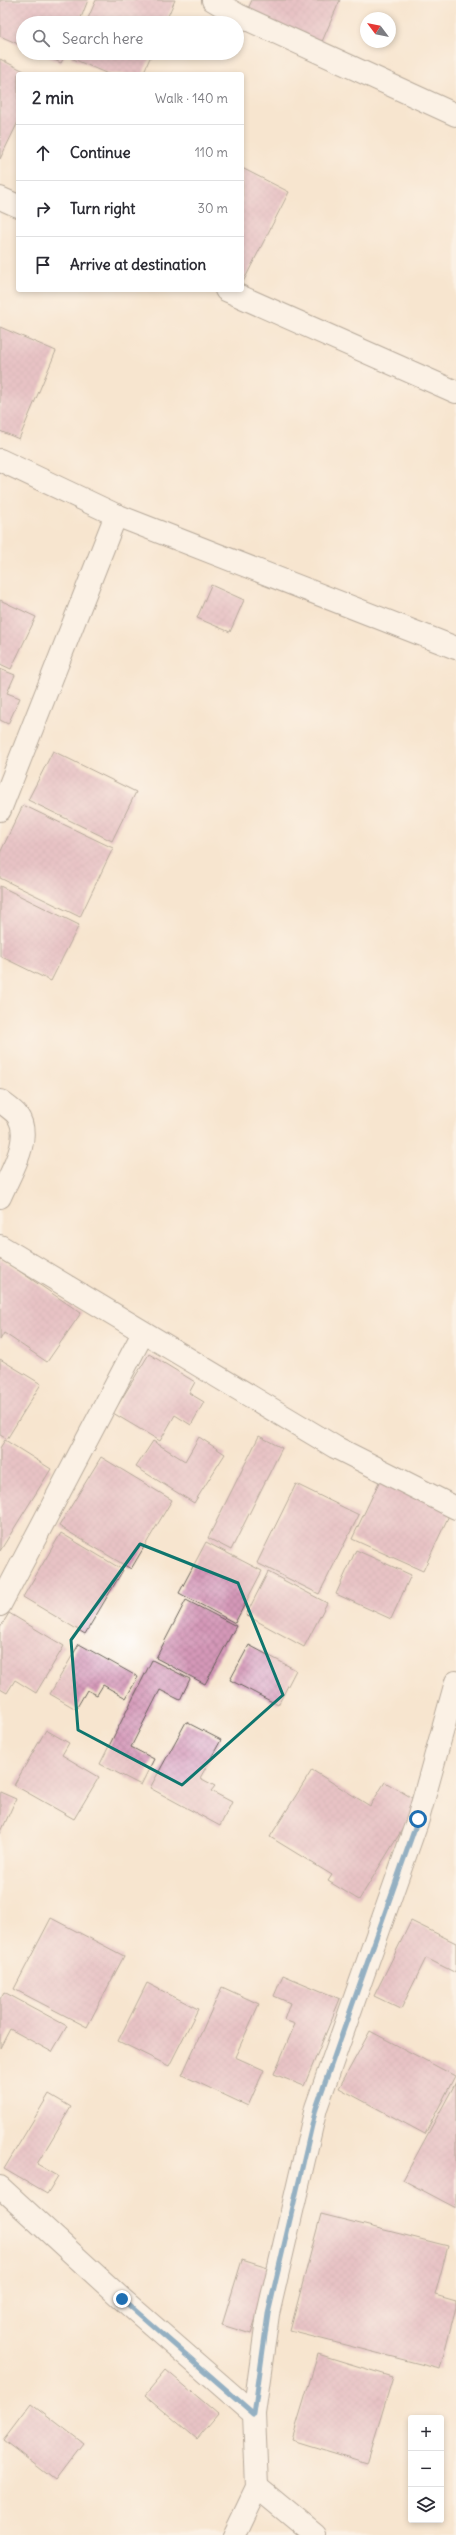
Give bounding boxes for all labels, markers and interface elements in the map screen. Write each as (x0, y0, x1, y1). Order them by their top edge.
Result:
north arrow (360, 12, 396, 48)
search box (16, 16, 244, 60)
icon: search (30, 27, 52, 49)
text: Search here (62, 29, 143, 48)
text: 2 min (32, 87, 74, 109)
text: Walk · 140 m (155, 90, 228, 107)
icon: ahead (32, 142, 54, 164)
text: Continue (70, 143, 131, 162)
text: 110 m (195, 144, 228, 161)
icon: right (32, 198, 54, 220)
text: Turn right (70, 199, 135, 218)
text: 30 m (198, 200, 228, 217)
icon: arrive (32, 254, 54, 276)
text: Arrive at destination (70, 255, 206, 274)
route start (409, 1810, 427, 1828)
route end (113, 2290, 131, 2308)
map controls (408, 2415, 444, 2523)
button: + (408, 2415, 444, 2451)
button: − (408, 2451, 444, 2487)
button: layers (408, 2487, 444, 2523)

